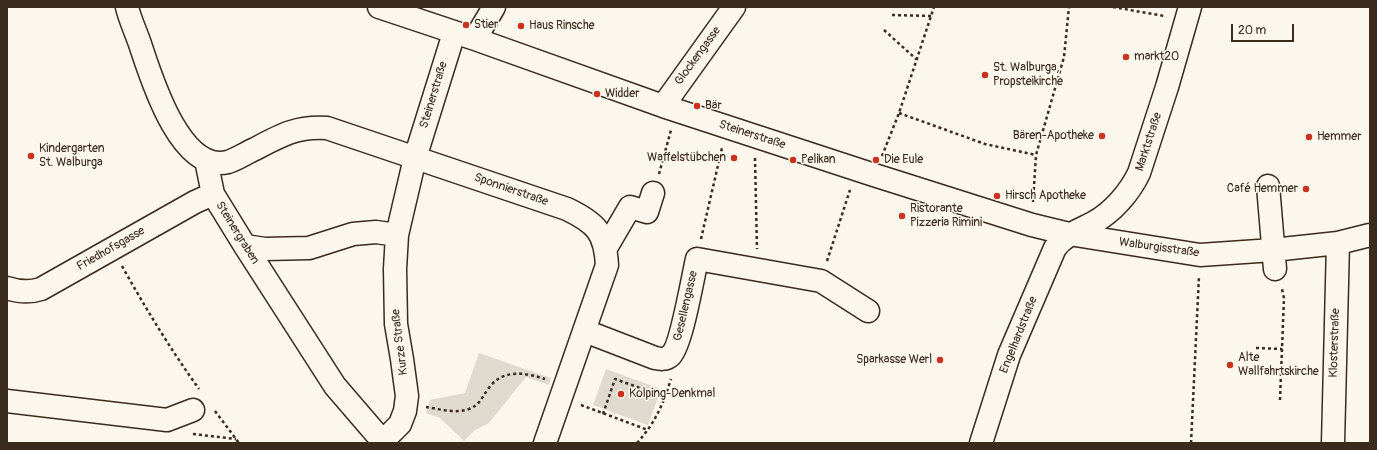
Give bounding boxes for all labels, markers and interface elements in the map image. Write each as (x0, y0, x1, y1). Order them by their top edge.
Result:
scale bar (1233, 16, 1296, 42)
place label: Stier (474, 18, 498, 32)
place label: Haus Rinsche (529, 19, 594, 33)
marker: Stier (461, 20, 471, 30)
marker: Haus Rinsche (516, 21, 526, 31)
text: 20 m (1238, 23, 1266, 38)
street label: Glockengasse (672, 24, 724, 88)
place label: markt20 (1134, 50, 1179, 64)
marker: markt20 (1121, 52, 1131, 62)
street label: Steinerstraße (417, 60, 451, 130)
place label: St. Walburga, Propsteikirche (993, 61, 1063, 89)
marker: St. Walburga, Propsteikirche (980, 70, 990, 80)
place label: Widder (605, 87, 639, 101)
marker: Widder (592, 89, 602, 99)
place label: Bär (705, 99, 722, 113)
marker: Bär (692, 101, 702, 111)
street label: Marktstraße (1133, 111, 1165, 173)
street label: Steinerstraße (717, 117, 787, 153)
place label: Bären-Apotheke (1013, 129, 1094, 143)
place label: Hemmer (1317, 130, 1361, 144)
marker: Bären-Apotheke (1097, 131, 1107, 141)
marker: Hemmer (1304, 132, 1314, 142)
place label: Kindergarten St. Walburga (39, 142, 104, 170)
marker: Kindergarten St. Walburga (26, 151, 36, 161)
place label: Waffelstübchen (647, 151, 726, 165)
marker: Waffelstübchen (729, 153, 739, 163)
place label: Pelikan (801, 153, 836, 167)
place label: Die Eule (884, 153, 923, 167)
marker: Pelikan (788, 155, 798, 165)
marker: Die Eule (871, 155, 881, 165)
street label: Sponnierstraße (472, 171, 550, 209)
place label: Café Hemmer (1227, 182, 1298, 196)
marker: Café Hemmer (1301, 184, 1311, 194)
place label: Hirsch Apotheke (1005, 189, 1086, 203)
marker: Hirsch Apotheke (992, 191, 1002, 201)
street label: Steinergraben (212, 199, 262, 267)
place label: Ristorante Pizzeria Rimini (910, 202, 982, 230)
marker: Ristorante Pizzeria Rimini (897, 211, 907, 221)
street label: Friedhofsgasse (74, 224, 148, 274)
street label: Walburgisstraße (1118, 235, 1200, 261)
street label: Gesellengasse (671, 270, 701, 342)
street label: Engelhardstraße (997, 295, 1041, 375)
street label: Kurze Straße (389, 308, 411, 376)
street label: Klosterstraße (1327, 308, 1343, 378)
place label: Alte Wallfahrtskirche (1238, 351, 1319, 379)
place label: Sparkasse Werl (856, 353, 932, 367)
marker: Sparkasse Werl (935, 355, 945, 365)
marker: Alte Wallfahrtskirche (1225, 360, 1235, 370)
place label: Kolping-Denkmal (629, 387, 715, 401)
marker: Kolping-Denkmal (616, 389, 626, 399)

